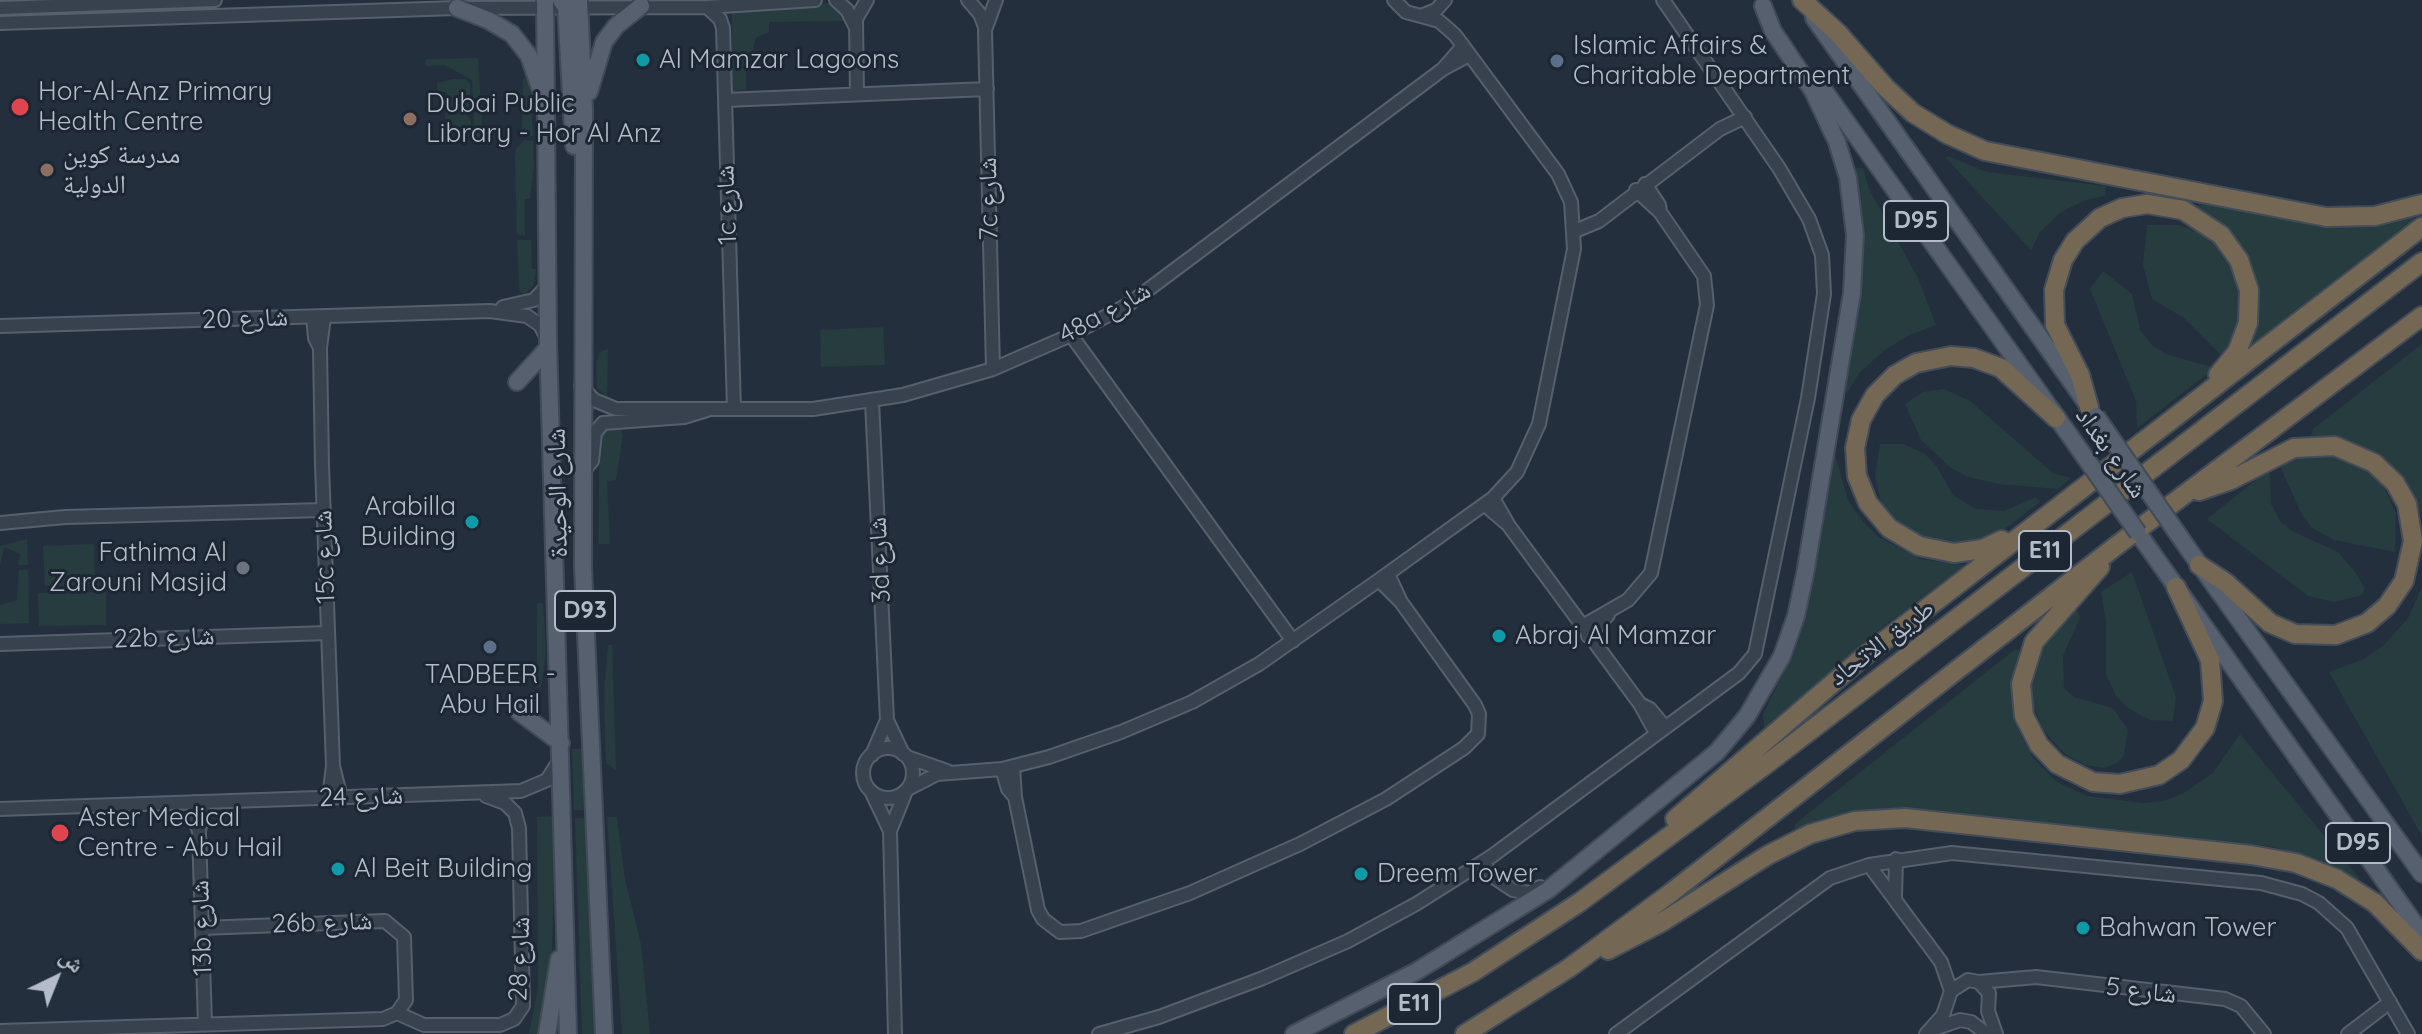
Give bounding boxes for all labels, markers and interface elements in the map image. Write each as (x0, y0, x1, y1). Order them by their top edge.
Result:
place label: Islamic Affairs & Charitable Department (1573, 30, 1850, 92)
place label: Al Mamzar Lagoons (659, 44, 899, 76)
marker: Al Mamzar Lagoons (634, 51, 652, 69)
marker: Islamic Affairs & Charitable Department (1548, 52, 1566, 70)
place label: Hor-Al-Anz Primary Health Centre (38, 76, 272, 138)
place label: Dubai Public Library - Hor Al Anz (426, 88, 661, 150)
marker: Hor-Al-Anz Primary Health Centre (9, 96, 31, 118)
marker: Dubai Public Library - Hor Al Anz (401, 110, 419, 128)
place label: مدرسة كوين الدولية (63, 139, 180, 200)
street label: 7c شارع (973, 157, 1005, 241)
marker: مدرسة كوين الدولية (38, 161, 56, 179)
street label: 1c شارع (710, 165, 744, 245)
road number: D95 (1884, 201, 1948, 241)
street label: 48a شارع (1054, 275, 1156, 351)
street label: شارع 20 (201, 302, 289, 336)
street label: شارع بغداد (2068, 402, 2154, 504)
street label: شارع الوحيدة (541, 428, 575, 558)
place label: Arabilla Building (360, 491, 456, 552)
street label: 15c شارع (308, 510, 342, 604)
marker: Arabilla Building (463, 513, 481, 531)
street label: 3d شارع (862, 516, 898, 604)
road number: E11 (2019, 531, 2071, 571)
place label: Fathima Al Zarouni Masjid (49, 537, 227, 598)
marker: Fathima Al Zarouni Masjid (234, 559, 252, 577)
road number: D93 (555, 591, 615, 631)
street label: طريق الاتحاد (1823, 593, 1941, 693)
place label: Abraj Al Mamzar (1515, 620, 1716, 652)
street label: 22b شارع (113, 621, 215, 655)
marker: Abraj Al Mamzar (1490, 627, 1508, 645)
marker: TADBEER - Abu Hail (481, 638, 499, 656)
place label: TADBEER - Abu Hail (424, 659, 556, 720)
street label: شارع 24 (318, 780, 404, 814)
place label: Aster Medical Centre - Abu Hail (78, 802, 282, 864)
marker: Aster Medical Centre - Abu Hail (49, 822, 71, 844)
road number: D95 (2326, 823, 2390, 863)
place label: Al Beit Building (354, 853, 533, 885)
place label: Dreem Tower (1377, 858, 1538, 890)
marker: Al Beit Building (329, 860, 347, 878)
marker: Dreem Tower (1352, 865, 1370, 883)
street label: 13b شارع (185, 880, 219, 976)
street label: 26b شارع (271, 906, 373, 940)
place label: Bahwan Tower (2099, 912, 2277, 944)
street label: شارع 28 (503, 916, 537, 1002)
marker: Bahwan Tower (2074, 919, 2092, 937)
north arrow (16, 938, 96, 1018)
text: ش (54, 942, 90, 979)
street label: شارع 5 (2104, 971, 2178, 1011)
road number: E11 (1388, 984, 1440, 1024)

